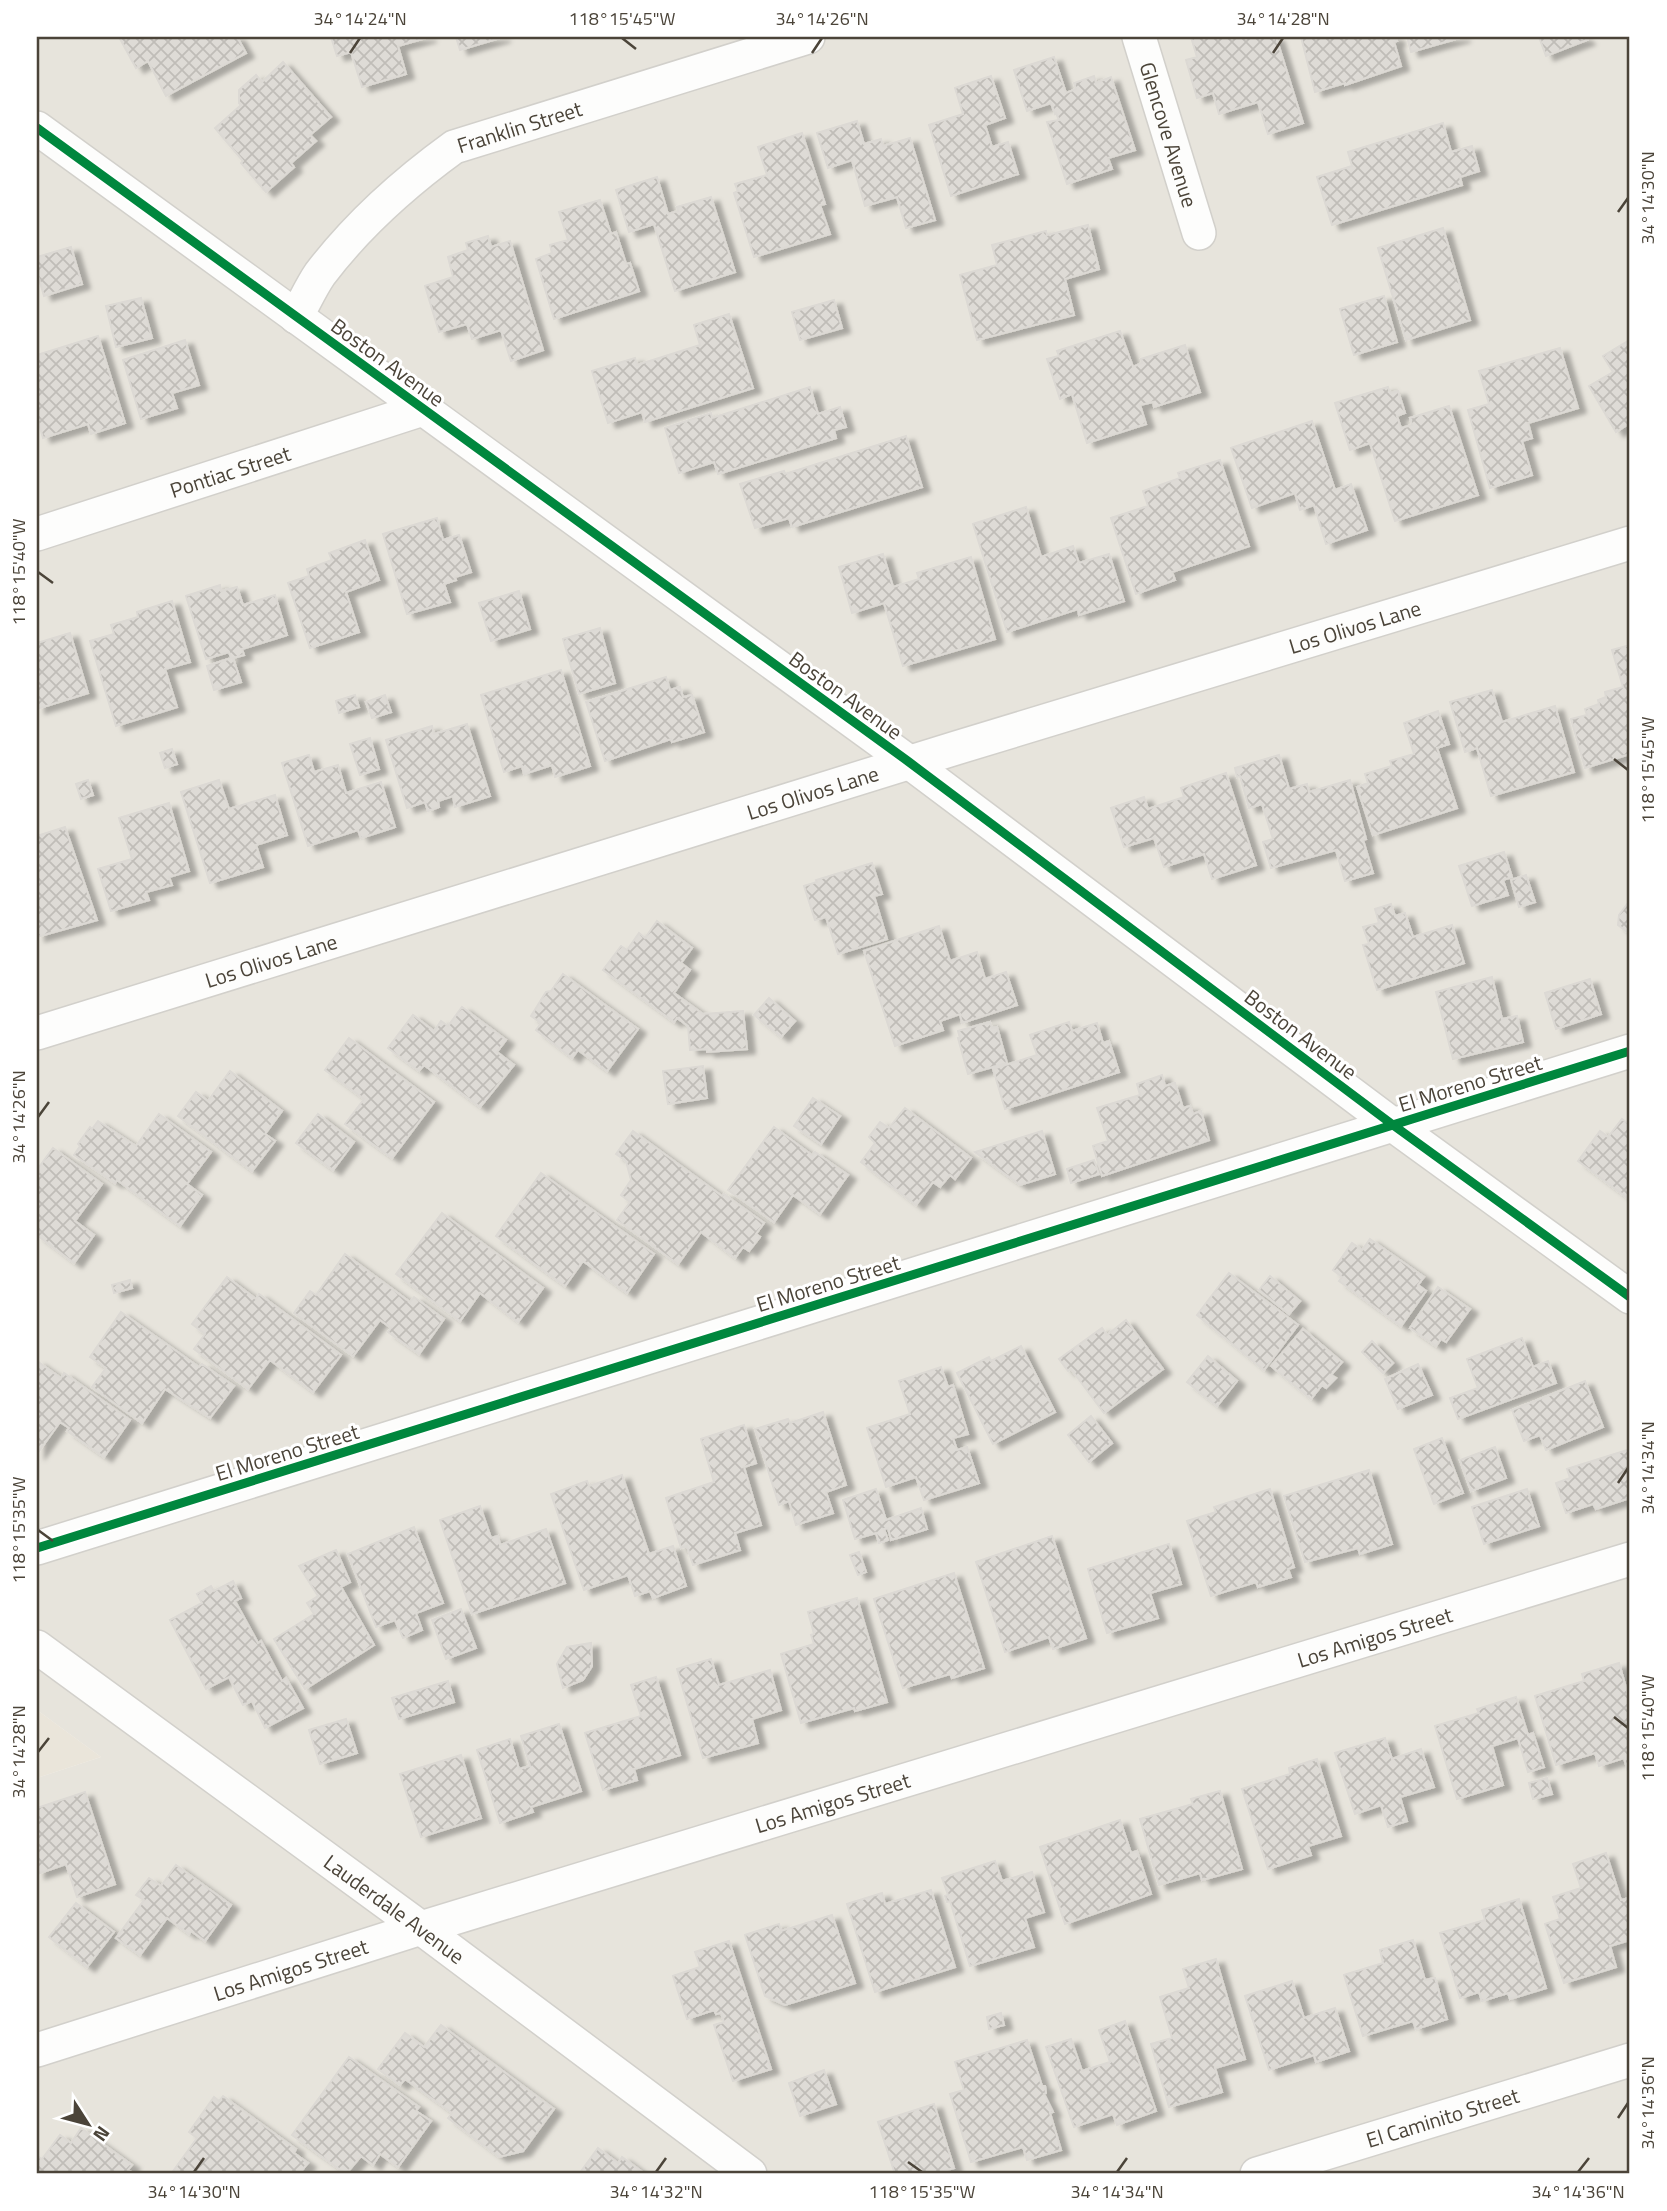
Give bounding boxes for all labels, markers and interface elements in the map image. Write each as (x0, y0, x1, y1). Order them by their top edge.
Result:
text: 34°14'24"N (313, 5, 407, 32)
text: 118°15'45"W (568, 5, 676, 32)
text: 34°14'26"N (775, 5, 869, 32)
text: 34°14'28"N (1236, 5, 1330, 32)
street label: Glencove Avenue (1132, 58, 1206, 211)
street label: Franklin Street (453, 92, 586, 161)
text: 34°14'30"N (1634, 151, 1661, 245)
street label: Boston Avenue (324, 310, 452, 414)
street label: Pontiac Street (166, 437, 295, 506)
text: 118°15'40"W (5, 518, 32, 626)
street label: Los Olivos Lane (1285, 592, 1425, 662)
street label: Boston Avenue (782, 643, 910, 747)
text: 118°15'45"W (1634, 716, 1661, 824)
street label: Los Olivos Lane (743, 757, 883, 828)
street label: Los Olivos Lane (201, 925, 341, 996)
street label: Boston Avenue (1238, 981, 1364, 1087)
street label: El Moreno Street (1394, 1046, 1546, 1120)
text: 34°14'26"N (5, 1070, 32, 1164)
street label: El Moreno Street (752, 1246, 904, 1320)
street label: El Moreno Street (211, 1415, 363, 1489)
text: 34°14'34"N (1634, 1421, 1661, 1515)
text: 118°15'35"W (5, 1476, 32, 1584)
street label: Los Amigos Street (1293, 1598, 1457, 1676)
text: 118°15'40"W (1634, 1674, 1661, 1782)
text: 34°14'28"N (5, 1705, 32, 1799)
street label: Los Amigos Street (751, 1764, 914, 1841)
street label: Lauderdale Avenue (317, 1846, 472, 1971)
street label: Los Amigos Street (209, 1930, 372, 2009)
text: 34°14'36"N (1634, 2056, 1661, 2150)
street label: El Caminito Street (1362, 2079, 1524, 2156)
north arrow (52, 2088, 122, 2158)
text: N (87, 2120, 118, 2148)
text: 34°14'30"N (147, 2178, 241, 2205)
text: 34°14'32"N (609, 2178, 703, 2205)
text: 118°15'35"W (868, 2178, 976, 2205)
text: 34°14'34"N (1070, 2178, 1164, 2205)
text: 34°14'36"N (1531, 2178, 1625, 2205)

